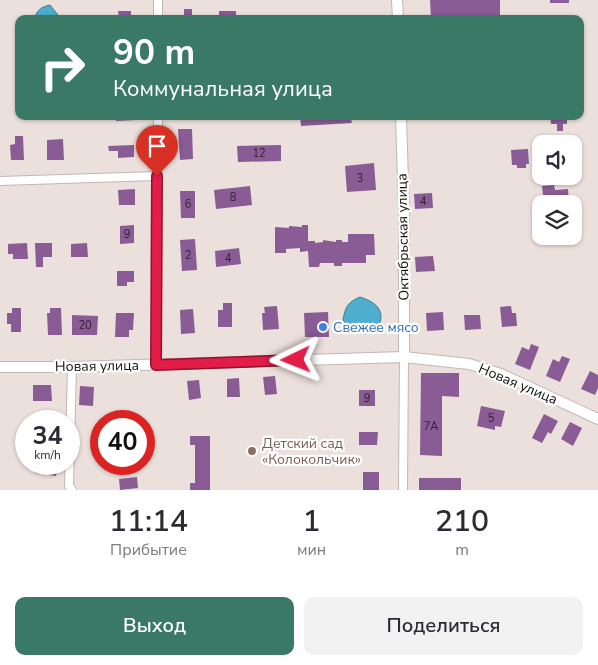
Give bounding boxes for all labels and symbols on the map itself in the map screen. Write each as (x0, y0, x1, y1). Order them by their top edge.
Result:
pin (136, 125, 178, 176)
house number: 12 (252, 146, 266, 161)
house number: 3 (357, 171, 363, 186)
street label: Октябрьская улица (392, 173, 414, 301)
house number: 8 (230, 190, 237, 205)
house number: 4 (420, 194, 427, 209)
house number: 6 (185, 197, 192, 212)
house number: 9 (124, 227, 130, 242)
house number: 2 (185, 248, 191, 263)
house number: 4 (225, 251, 232, 266)
house number: 20 (78, 318, 92, 333)
place label: Свежее мясо (333, 318, 419, 337)
marker: Свежее мясо (317, 321, 329, 333)
position arrow (269, 333, 321, 385)
street label: Новая улица (55, 356, 139, 376)
street label: Новая улица (476, 359, 560, 409)
house number: 9 (364, 391, 370, 406)
speed limit sign: 40 (90, 410, 155, 475)
house number: 5 (488, 411, 495, 426)
house number: 7А (424, 419, 438, 434)
place label: Детский сад «Колокольчик» (262, 434, 361, 469)
marker: Детский сад «Колокольчик» (246, 445, 258, 457)

